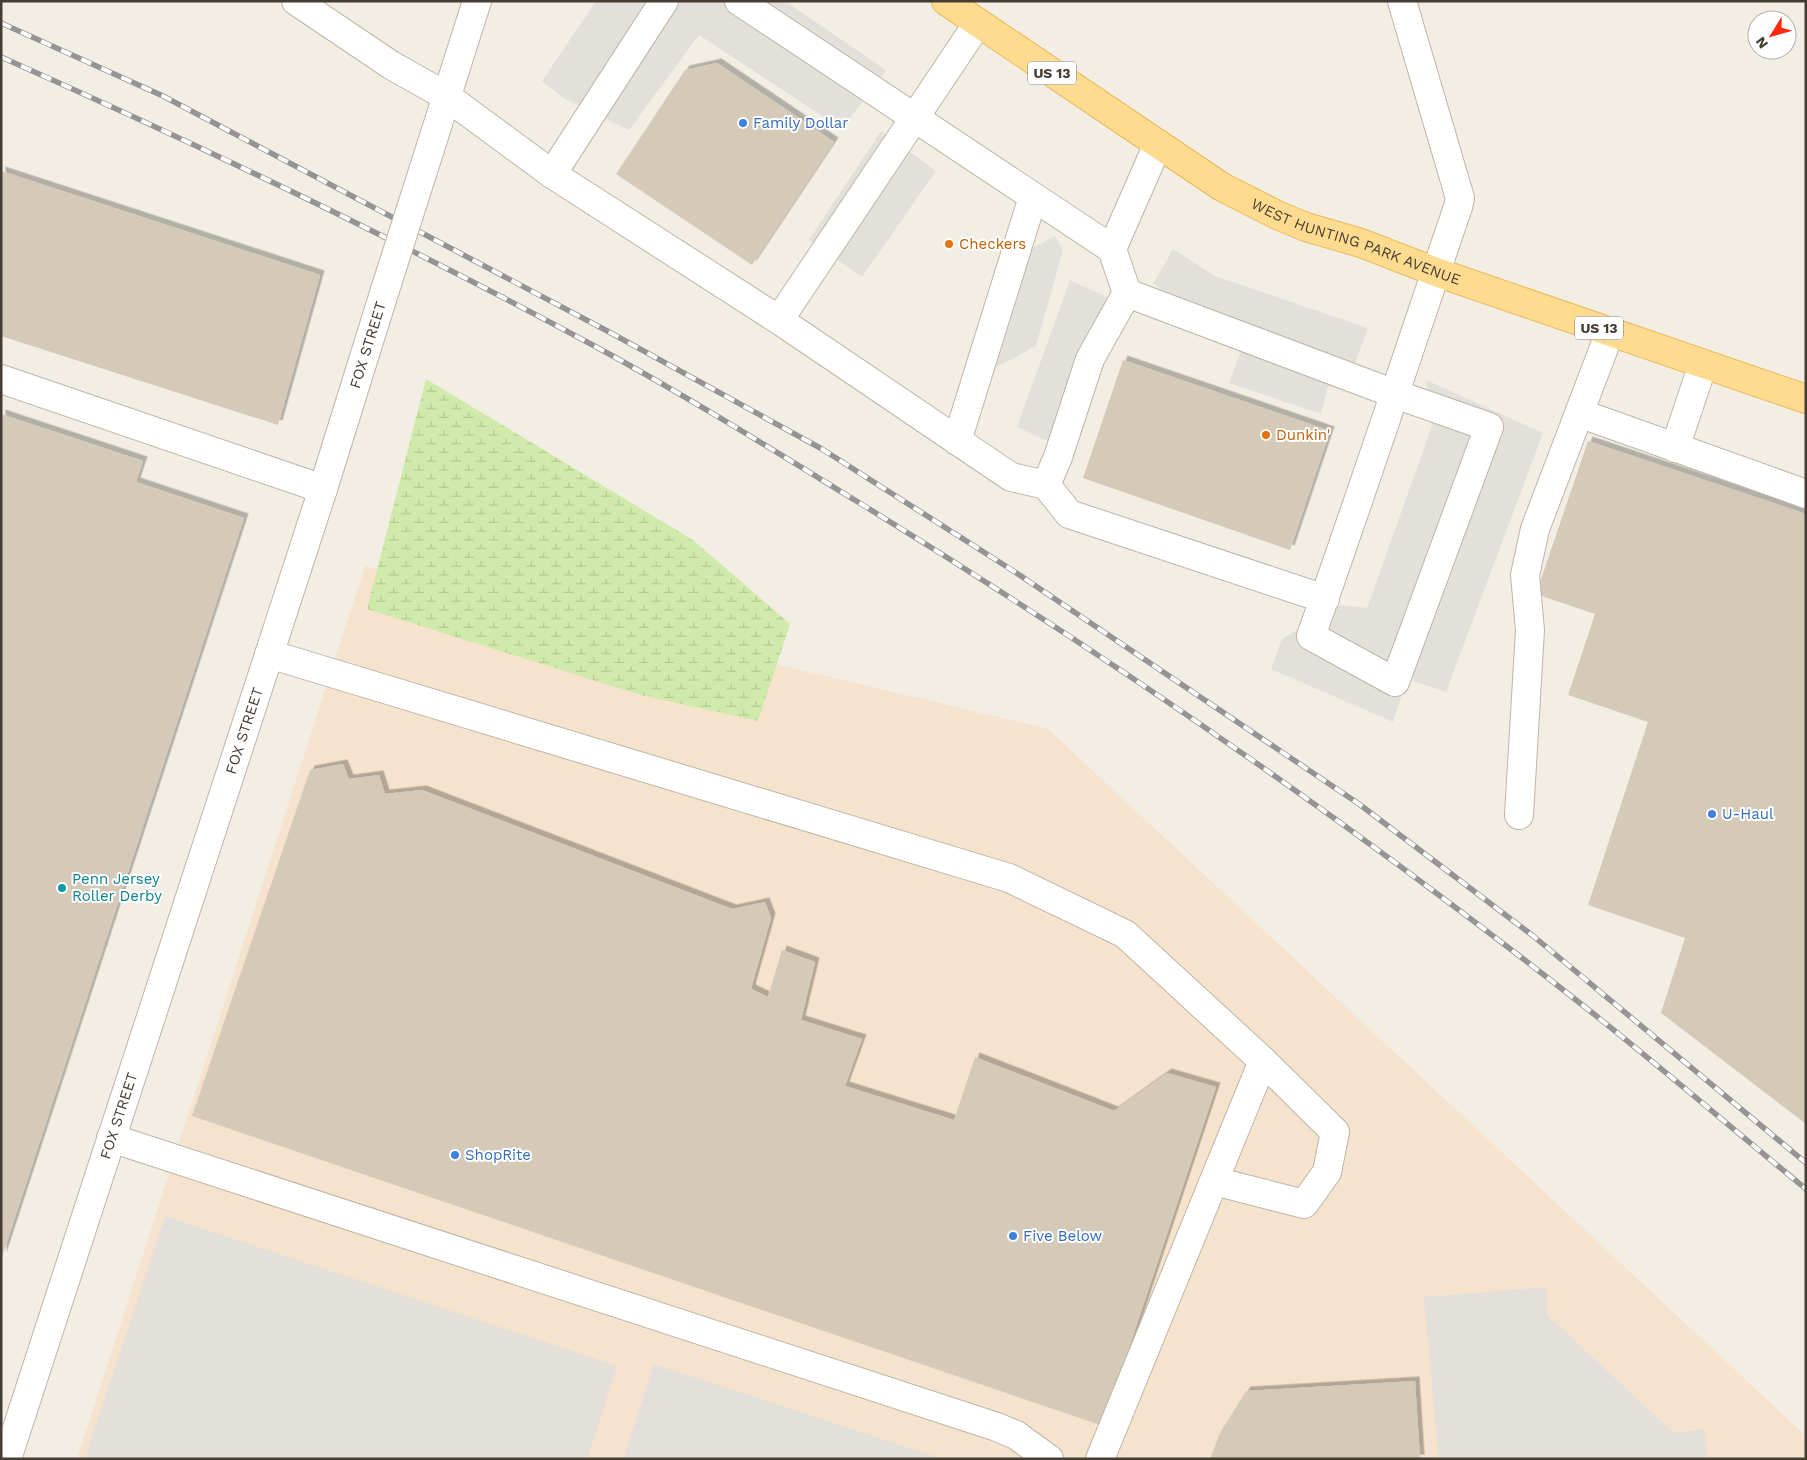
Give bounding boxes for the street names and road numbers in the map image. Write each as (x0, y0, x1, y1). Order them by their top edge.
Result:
road number: US 13 (1028, 62, 1076, 84)
street label: WEST HUNTING PARK AVENUE (1248, 194, 1463, 289)
street label: FOX STREET (346, 299, 390, 391)
road number: US 13 (1575, 316, 1623, 339)
street label: FOX STREET (222, 685, 267, 776)
street label: FOX STREET (96, 1070, 141, 1161)

